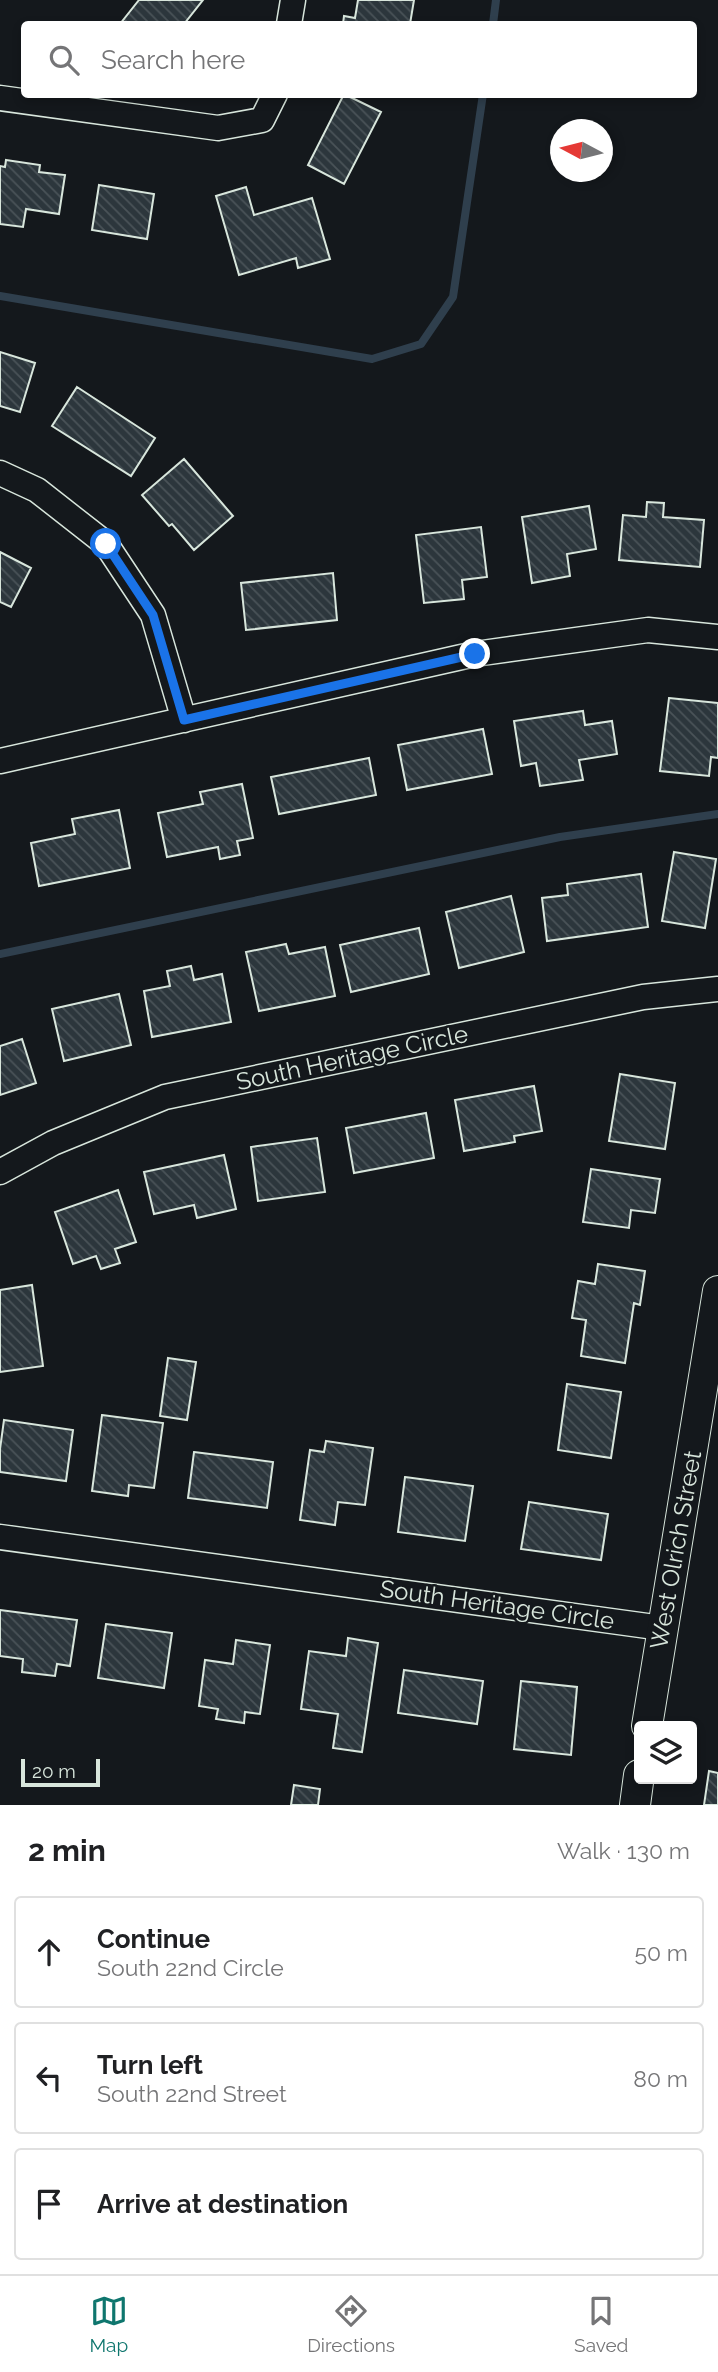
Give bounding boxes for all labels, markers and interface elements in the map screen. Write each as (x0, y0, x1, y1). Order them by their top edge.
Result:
search box (21, 21, 697, 98)
icon: search (45, 41, 83, 79)
text: Search here (101, 45, 245, 75)
north arrow (550, 119, 613, 182)
route start (90, 528, 121, 559)
route end (459, 638, 490, 669)
street label: South Heritage Circle (233, 1019, 470, 1096)
street label: West Olrich Street (644, 1448, 707, 1652)
street label: South Heritage Circle (378, 1574, 616, 1635)
map controls (634, 1721, 697, 1784)
button: layers (634, 1721, 697, 1784)
scale bar (21, 1756, 100, 1788)
text: 20 m (32, 1760, 76, 1782)
text: 2 min (28, 1833, 106, 1868)
text: Walk · 130 m (557, 1837, 690, 1864)
text: Continue (97, 1924, 210, 1954)
icon: ahead (30, 1933, 68, 1971)
text: 50 m (634, 1939, 688, 1966)
text: South 22nd Circle (97, 1954, 284, 1981)
text: Turn left (97, 2050, 203, 2080)
icon: left (30, 2059, 68, 2097)
text: 80 m (633, 2065, 688, 2092)
text: South 22nd Street (97, 2080, 287, 2107)
icon: arrive (30, 2185, 68, 2223)
text: Arrive at destination (97, 2189, 348, 2219)
tab: Map (90, 2292, 128, 2356)
tab: Directions (307, 2292, 395, 2356)
tab: Saved (574, 2292, 628, 2356)

